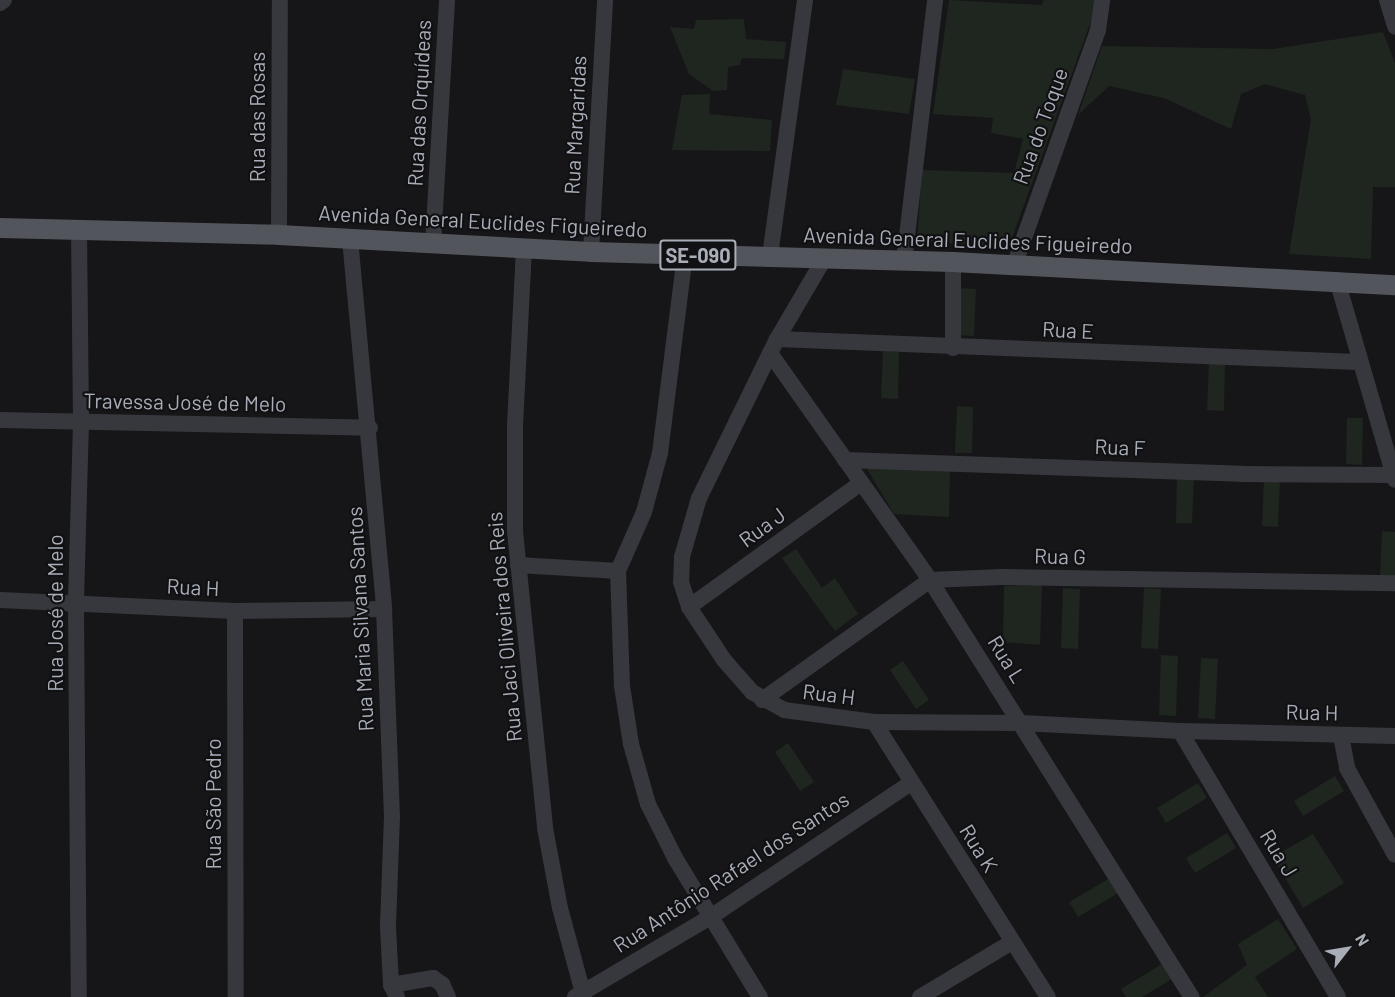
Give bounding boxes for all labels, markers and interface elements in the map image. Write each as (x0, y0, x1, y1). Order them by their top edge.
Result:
street label: Rua das Orquídeas (402, 19, 436, 187)
street label: Rua das Rosas (244, 52, 270, 182)
street label: Rua Margaridas (559, 55, 591, 195)
street label: Rua do Toque (1007, 64, 1073, 188)
street label: Avenida General Euclides Figueiredo (318, 200, 648, 242)
street label: Avenida General Euclides Figueiredo (803, 222, 1133, 258)
road number: SE-090 (659, 238, 737, 272)
street label: Rua E (1042, 316, 1094, 344)
street label: Travessa José de Melo (83, 388, 287, 416)
street label: Rua F (1094, 434, 1146, 460)
street label: Rua J (734, 502, 790, 552)
street label: Rua Maria Silvana Santos (342, 506, 378, 732)
street label: Rua Jaci Oliveira dos Reis (481, 511, 527, 743)
street label: Rua José de Melo (42, 534, 68, 692)
street label: Rua G (1034, 543, 1086, 569)
street label: Rua H (166, 573, 220, 601)
street label: Rua L (983, 631, 1031, 687)
street label: Rua H (801, 678, 857, 710)
street label: Rua H (1285, 699, 1339, 725)
street label: Rua São Pedro (200, 738, 226, 870)
street label: Rua Antônio Rafael dos Santos (608, 786, 854, 958)
street label: Rua K (955, 819, 1003, 877)
street label: Rua J (1255, 825, 1303, 881)
north arrow (1317, 919, 1377, 979)
text: N (1352, 930, 1374, 949)

